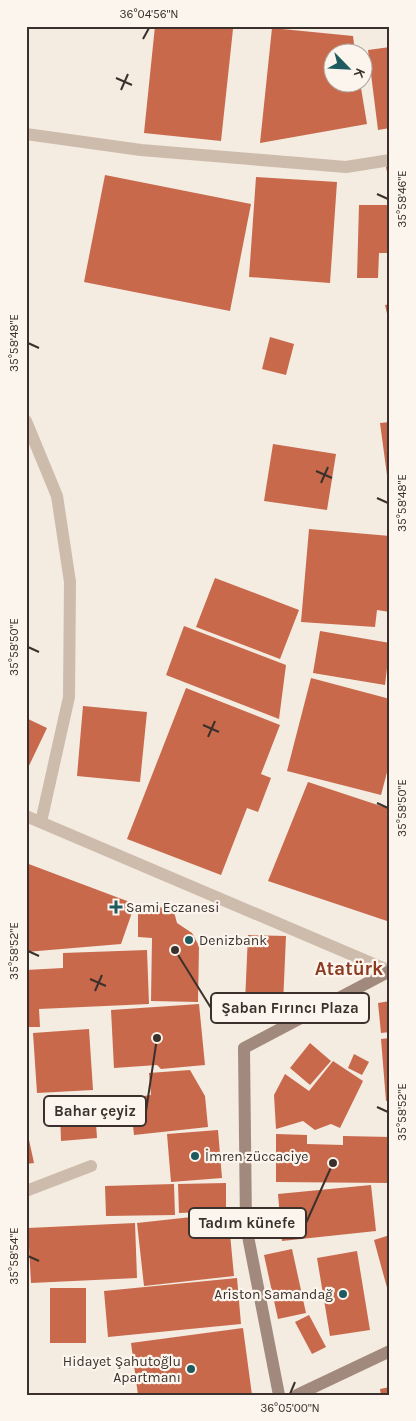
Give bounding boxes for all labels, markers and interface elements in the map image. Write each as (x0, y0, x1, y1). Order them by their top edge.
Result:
text: 36°04'56"N (120, 7, 179, 21)
north arrow (324, 42, 374, 92)
text: K (349, 65, 369, 81)
text: 35°58'46"E (395, 170, 409, 228)
text: 35°58'48"E (7, 314, 21, 372)
text: 35°58'48"E (395, 474, 409, 532)
text: 35°58'50"E (7, 618, 21, 676)
text: 35°58'50"E (395, 779, 409, 837)
place label: Sami Eczanesi (126, 899, 219, 916)
marker: Sami Eczanesi (110, 901, 122, 913)
text: 35°58'52"E (7, 922, 21, 980)
place label: Denizbank (199, 932, 267, 949)
marker: Denizbank (183, 934, 195, 946)
district label: Atatürk (315, 958, 383, 980)
callout: Şaban Fırıncı Plaza (211, 993, 369, 1023)
text: Şaban Fırıncı Plaza (221, 999, 359, 1017)
text: 35°58'52"E (395, 1083, 409, 1141)
callout: Bahar çeyiz (44, 1096, 146, 1126)
text: Bahar çeyiz (54, 1102, 136, 1120)
place label: İmren züccaciye (205, 1148, 308, 1165)
marker: İmren züccaciye (189, 1150, 201, 1162)
callout: Tadım künefe (189, 1208, 306, 1238)
text: Tadım künefe (199, 1214, 295, 1232)
text: 35°58'54"E (7, 1227, 21, 1285)
place label: Ariston Samandağ (214, 1286, 333, 1303)
marker: Ariston Samandağ (337, 1288, 349, 1300)
place label: Hidayet Şahutoğlu Apartmanı (63, 1353, 181, 1386)
marker: Hidayet Şahutoğlu Apartmanı (185, 1363, 197, 1375)
text: 36°05'00"N (260, 1401, 320, 1415)

